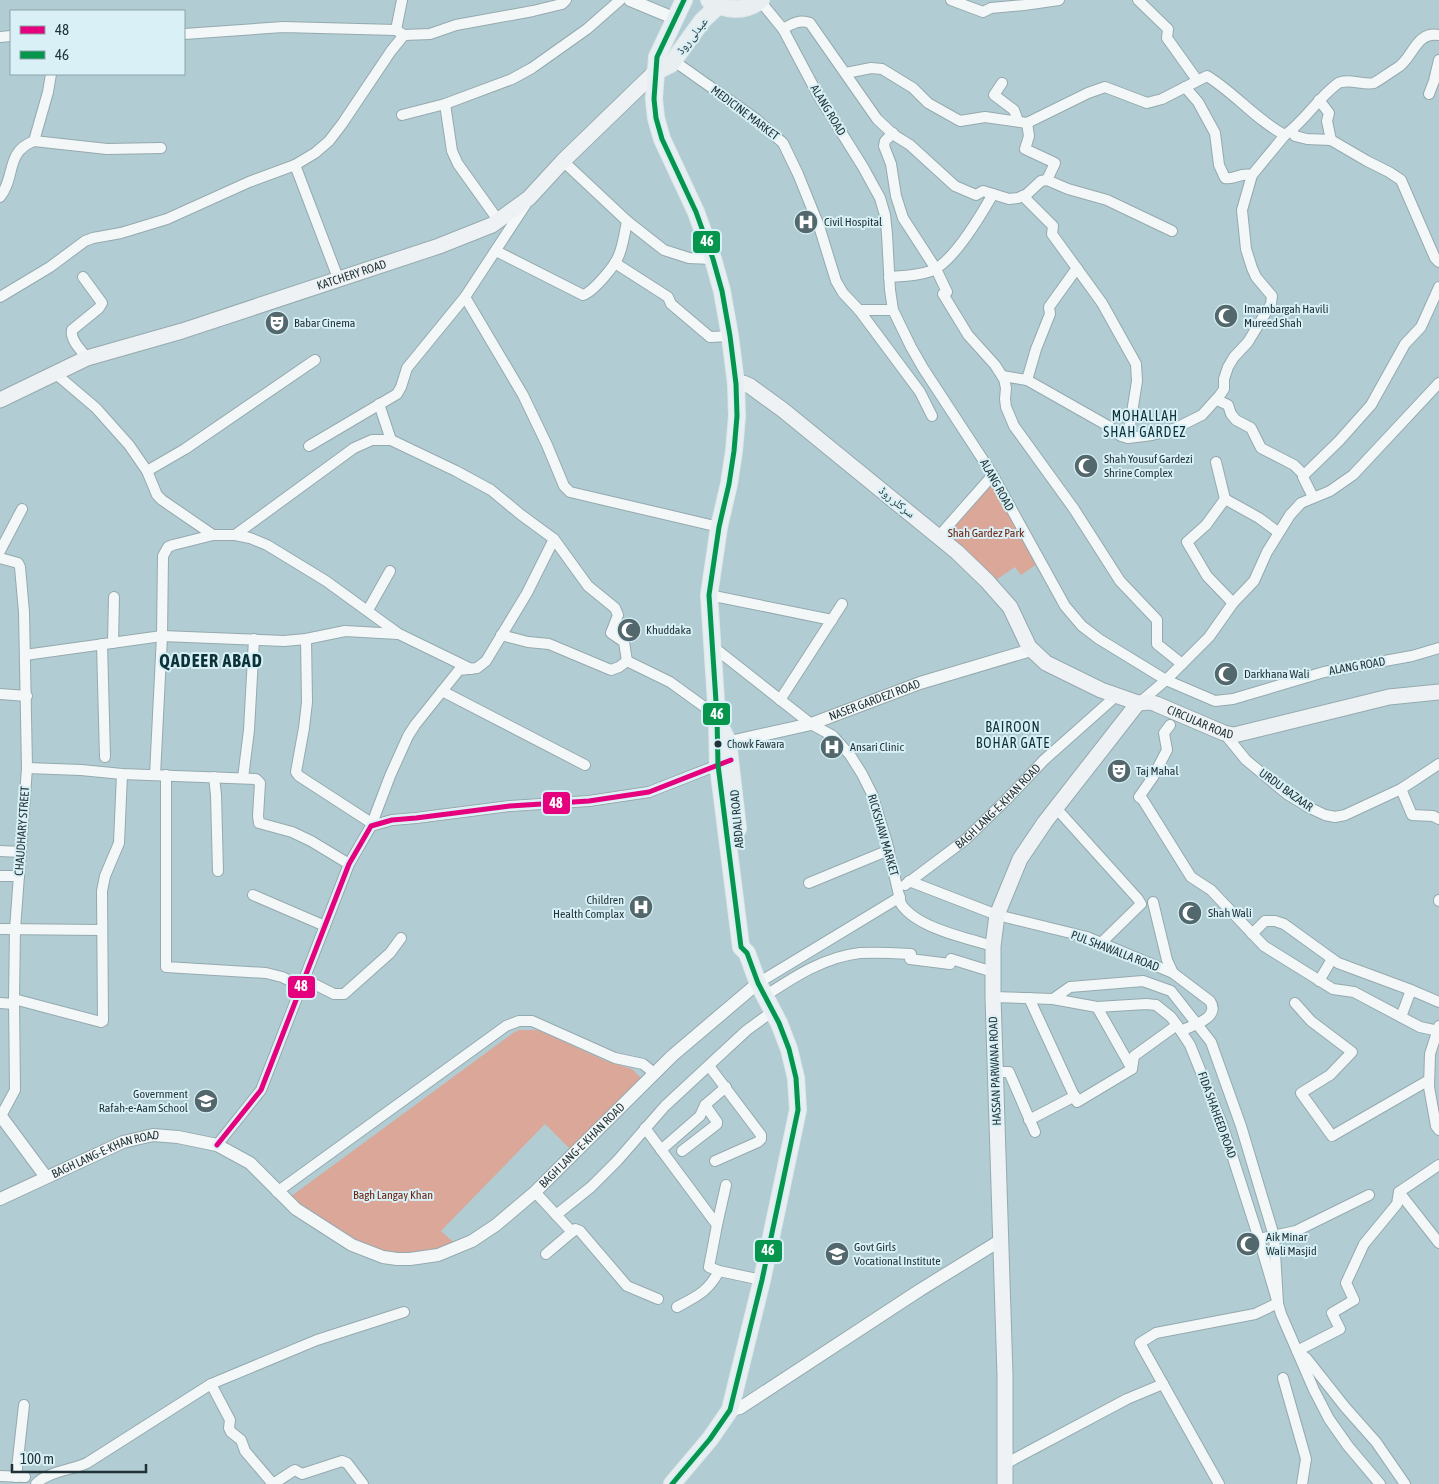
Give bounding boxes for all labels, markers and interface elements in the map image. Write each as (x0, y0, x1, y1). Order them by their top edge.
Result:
legend (10, 10, 185, 75)
street label: عبدلی روڈ (673, 15, 711, 57)
text: 48 (55, 21, 69, 38)
text: 46 (55, 46, 69, 63)
street label: ALANG ROAD (807, 82, 849, 138)
street label: MEDICINE MARKET (708, 83, 782, 144)
hospital icon: Civil Hospital (793, 209, 819, 235)
place label: Civil Hospital (824, 215, 883, 229)
line badge: 46 (692, 230, 721, 254)
text: 46 (699, 233, 714, 249)
street label: KATCHERY ROAD (315, 257, 388, 293)
place label: Imambargah Havili Mureed Shah (1244, 302, 1329, 330)
mosque icon: Imambargah Havili Mureed Shah (1213, 303, 1239, 329)
theatre icon: Babar Cinema (264, 310, 290, 336)
place label: Babar Cinema (294, 316, 355, 330)
district label: MOHALLAH SHAH GARDEZ (1103, 408, 1187, 440)
place label: Shah Yousuf Gardezi Shrine Complex (1104, 452, 1193, 480)
mosque icon: Shah Yousuf Gardezi Shrine Complex (1073, 453, 1099, 479)
street label: ALANG ROAD (977, 457, 1017, 514)
street label: سرکلر روڈ (876, 483, 918, 521)
park label: Shah Gardez Park (948, 526, 1025, 540)
mosque icon: Khuddaka (616, 617, 642, 643)
place label: Khuddaka (646, 623, 691, 637)
district label: QADEER ABAD (159, 650, 263, 671)
street label: ALANG ROAD (1328, 654, 1387, 678)
mosque icon: Darkhana Wali (1213, 661, 1239, 687)
place label: Darkhana Wali (1244, 667, 1309, 681)
street label: NASER GARDEZI ROAD (827, 676, 922, 724)
line badge: 46 (702, 702, 731, 726)
street label: CIRCULAR ROAD (1165, 703, 1235, 742)
text: 46 (709, 706, 724, 722)
district label: BAIROON BOHAR GATE (976, 719, 1050, 751)
hospital icon: Ansari Clinic (819, 734, 845, 760)
place label: Chowk Fawara (727, 738, 784, 750)
marker: Chowk Fawara (713, 739, 723, 749)
place label: Ansari Clinic (850, 740, 904, 754)
theatre icon: Taj Mahal (1106, 758, 1132, 784)
street label: BAGH LANG-E-KHAN ROAD (952, 761, 1044, 852)
place label: Taj Mahal (1136, 764, 1179, 778)
street label: URDU BAZAAR (1256, 766, 1316, 814)
street label: CHAUDHARY STREET (12, 785, 32, 876)
street label: ABDALI ROAD (727, 789, 747, 849)
line badge: 48 (542, 791, 571, 815)
street label: RICKSHAW MARKET (865, 792, 902, 878)
text: 48 (548, 795, 563, 811)
place label: Children Health Complax (553, 893, 624, 921)
hospital icon: Children Health Complax (628, 894, 654, 920)
mosque icon: Shah Wali (1177, 900, 1203, 926)
place label: Shah Wali (1208, 906, 1252, 920)
street label: PUL SHAWALLA ROAD (1069, 928, 1161, 974)
line badge: 48 (287, 975, 316, 999)
text: 48 (293, 978, 308, 994)
street label: HASSAN PARWANA ROAD (986, 1016, 1004, 1126)
street label: FIDA SHAHEED ROAD (1195, 1070, 1239, 1160)
place label: Government Rafah-e-Aam School (99, 1087, 189, 1115)
school or university icon: Government Rafah-e-Aam School (193, 1088, 219, 1114)
street label: BAGH LANG-E-KHAN ROAD (536, 1100, 628, 1191)
street label: BAGH LANG-E-KHAN ROAD (49, 1128, 160, 1181)
park label: Bagh Langay Khan (353, 1188, 433, 1202)
place label: Aik Minar Wali Masjid (1266, 1230, 1317, 1258)
mosque icon: Aik Minar Wali Masjid (1235, 1231, 1261, 1257)
line badge: 46 (754, 1239, 783, 1263)
place label: Govt Girls Vocational Institute (854, 1240, 941, 1268)
school or university icon: Govt Girls Vocational Institute (824, 1241, 850, 1267)
text: 46 (760, 1242, 775, 1258)
scale bar (12, 1442, 146, 1474)
text: 100 m (20, 1450, 54, 1467)

